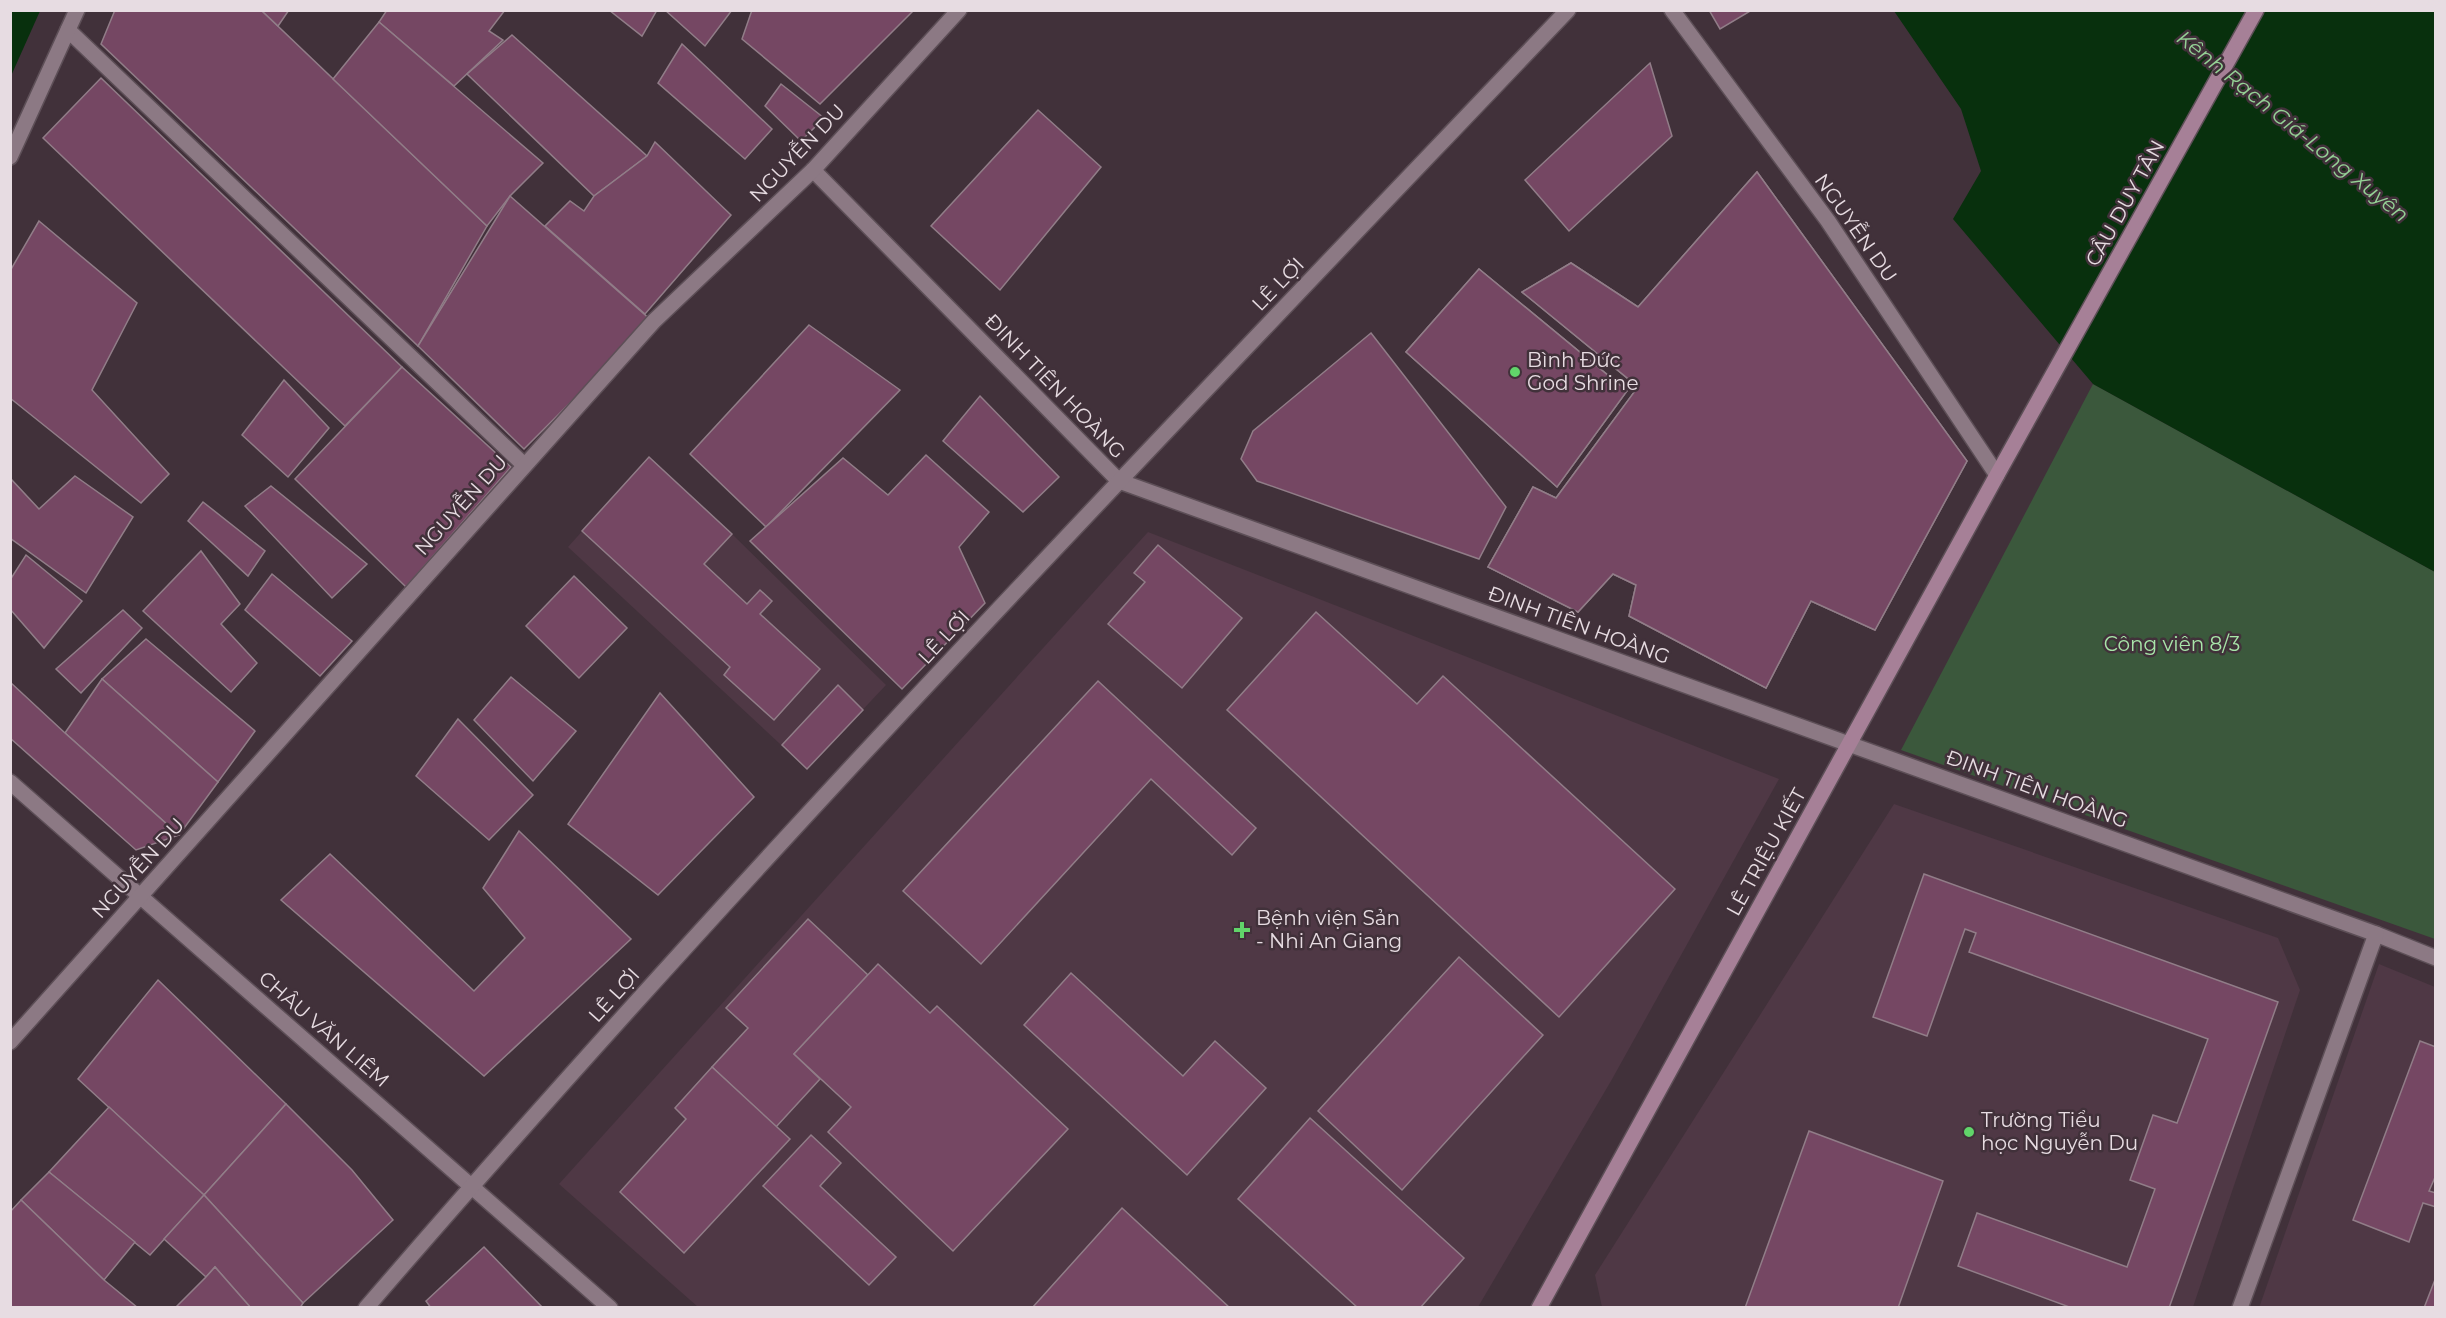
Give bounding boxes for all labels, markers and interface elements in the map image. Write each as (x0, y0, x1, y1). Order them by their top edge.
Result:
water label: Kênh Rạch Giá-Long Xuyên (2172, 25, 2414, 227)
street label: NGUYỄN DU (743, 98, 850, 207)
street label: CẦU DUY TÂN (2080, 135, 2170, 270)
street label: NGUYỄN DU (1810, 168, 1904, 287)
street label: LÊ LỢI (1247, 252, 1309, 316)
street label: ĐINH TIÊN HOÀNG (980, 309, 1130, 463)
place label: Bình Đức God Shrine (1527, 348, 1638, 395)
marker: Bình Đức God Shrine (1508, 365, 1522, 379)
street label: NGUYỄN DU (408, 448, 512, 560)
street label: ĐINH TIÊN HOÀNG (1485, 581, 1673, 669)
street label: LÊ LỢI (913, 605, 975, 669)
park label: Công viên 8/3 (2104, 632, 2240, 656)
street label: ĐINH TIÊN HOÀNG (1943, 745, 2131, 833)
street label: LÊ TRIỆU KIẾT (1720, 783, 1811, 920)
street label: NGUYỄN DU (85, 811, 189, 923)
place label: Bệnh viện Sản - Nhi An Giang (1256, 906, 1402, 953)
marker: Bệnh viện Sản - Nhi An Giang (1233, 921, 1251, 939)
street label: LÊ LỢI (583, 963, 645, 1027)
street label: CHÂU VĂN LIÊM (254, 966, 394, 1092)
place label: Trường Tiểu học Nguyễn Du (1981, 1108, 2138, 1155)
marker: Trường Tiểu học Nguyễn Du (1962, 1125, 1976, 1139)

